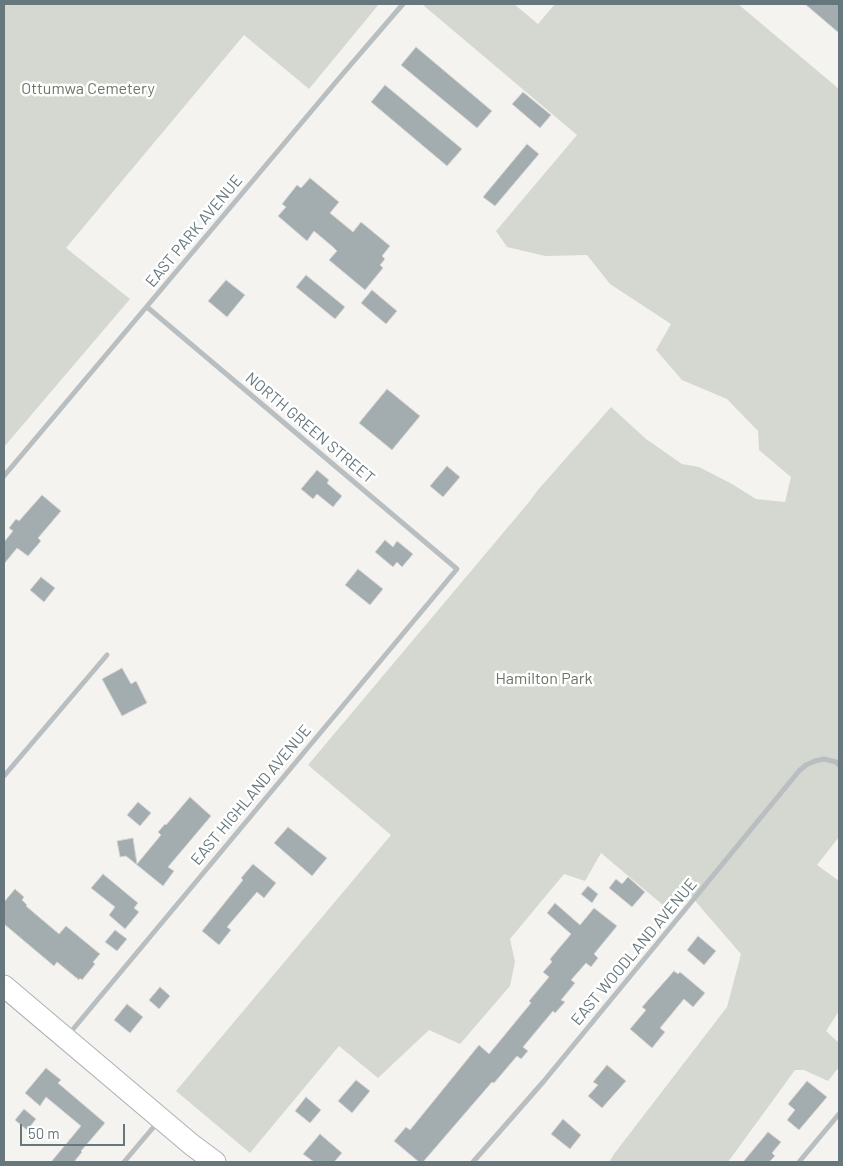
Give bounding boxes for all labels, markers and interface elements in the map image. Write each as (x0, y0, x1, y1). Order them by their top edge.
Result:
park label: Ottumwa Cemetery (21, 79, 155, 99)
street label: EAST PARK AVENUE (142, 171, 246, 291)
street label: NORTH GREEN STREET (242, 368, 378, 488)
park label: Hamilton Park (495, 669, 593, 689)
street label: EAST HIGHLAND AVENUE (187, 721, 315, 869)
street label: EAST WOODLAND AVENUE (567, 875, 701, 1029)
scale bar (22, 1114, 128, 1146)
text: 50 m (28, 1124, 60, 1142)

